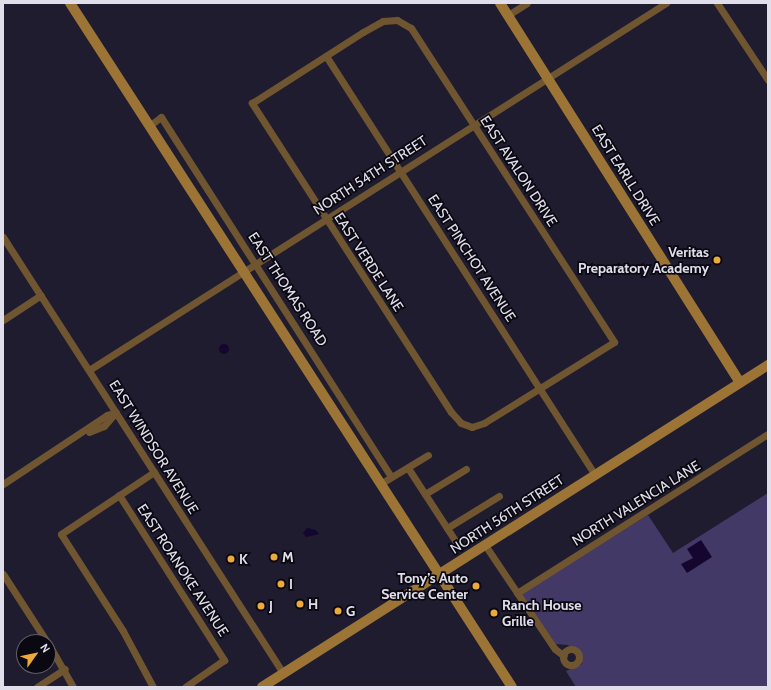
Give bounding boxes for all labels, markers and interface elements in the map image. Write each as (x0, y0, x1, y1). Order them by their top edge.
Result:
street label: EAST AVALON DRIVE (477, 113, 561, 229)
street label: EAST EARLL DRIVE (588, 122, 664, 228)
street label: NORTH 54TH STREET (310, 132, 430, 218)
street label: EAST PINCHOT AVENUE (425, 191, 519, 325)
street label: EAST VERDE LANE (331, 210, 407, 314)
street label: EAST THOMAS ROAD (245, 229, 331, 349)
place label: Veritas Preparatory Academy (578, 244, 709, 276)
marker: Veritas Preparatory Academy (712, 255, 722, 265)
street label: EAST WINDSOR AVENUE (106, 377, 202, 517)
street label: NORTH VALENCIA LANE (569, 457, 703, 549)
street label: NORTH 56TH STREET (447, 471, 567, 557)
street label: EAST ROANOKE AVENUE (134, 501, 232, 639)
place label: M (282, 549, 294, 565)
place label: K (239, 551, 248, 567)
marker: M (269, 552, 279, 562)
marker: K (226, 554, 236, 564)
place label: Tony’s Auto Service Center (381, 570, 468, 602)
place label: I (289, 576, 293, 592)
marker: I (276, 579, 286, 589)
marker: Tony’s Auto Service Center (471, 581, 481, 591)
place label: H (308, 596, 318, 612)
place label: Ranch House Grille (502, 597, 581, 630)
place label: J (269, 598, 273, 614)
marker: H (295, 599, 305, 609)
marker: J (256, 601, 266, 611)
place label: G (346, 603, 355, 619)
marker: G (333, 606, 343, 616)
marker: Ranch House Grille (489, 608, 499, 618)
north arrow (16, 634, 56, 674)
text: N (37, 641, 53, 655)

